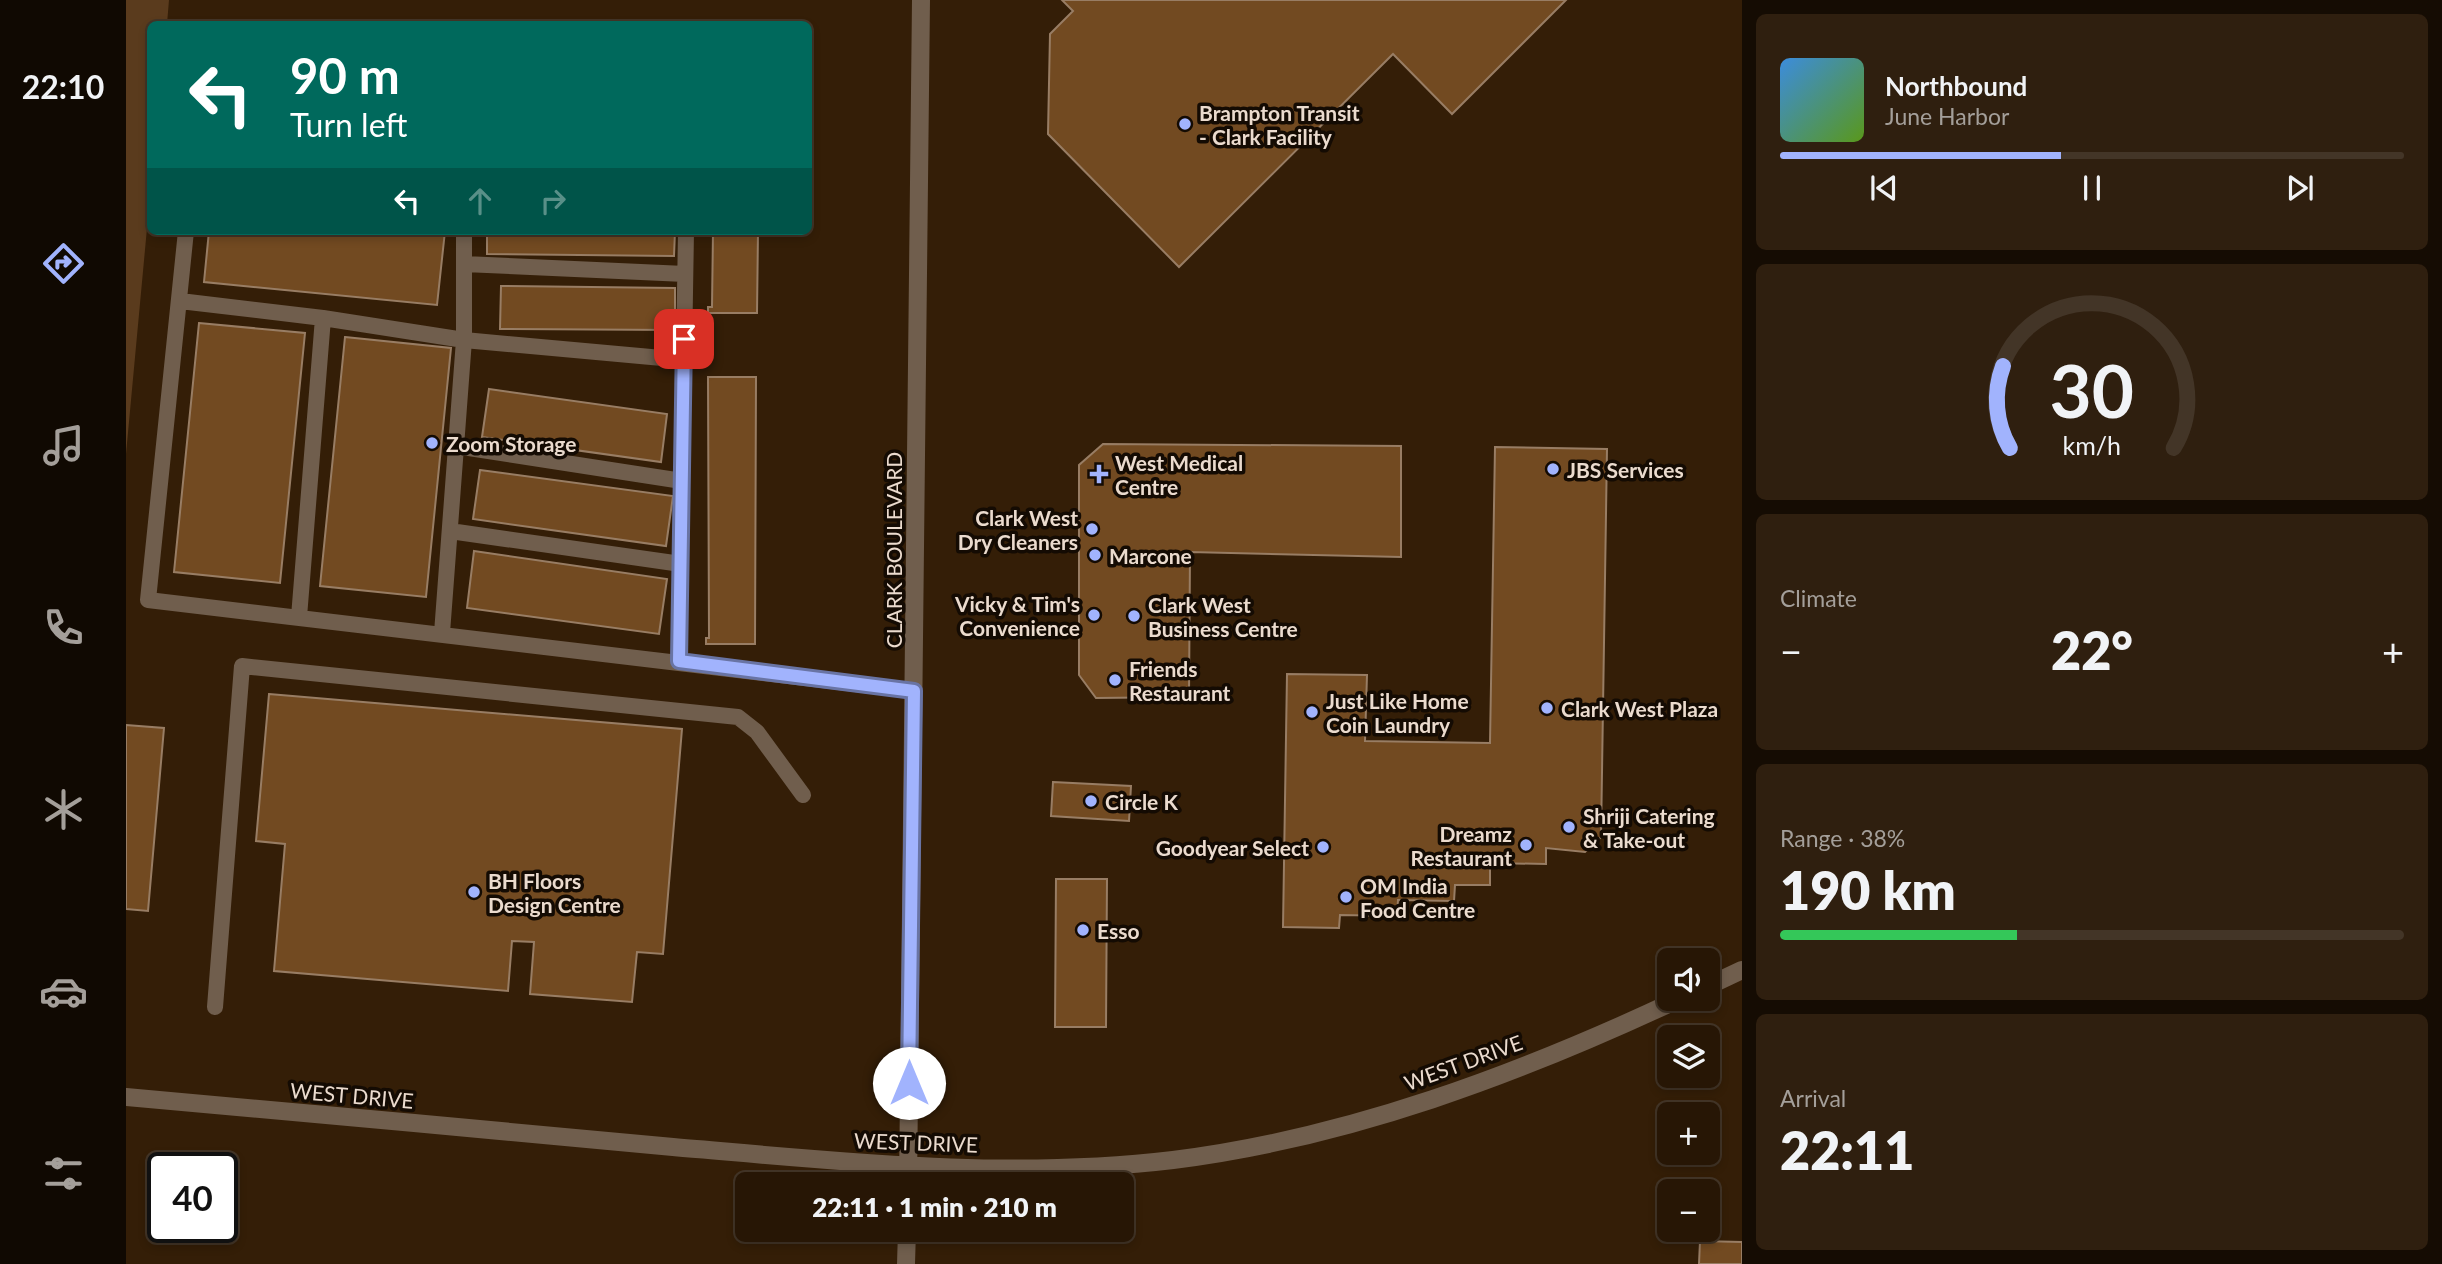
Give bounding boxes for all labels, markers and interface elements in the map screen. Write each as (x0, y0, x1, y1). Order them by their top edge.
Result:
text: 90 m (290, 46, 400, 104)
icon: left (175, 49, 266, 140)
text: 22:10 (22, 67, 104, 106)
text: Northbound (1885, 70, 2027, 102)
place label: Brampton Transit - Clark Facility (1199, 100, 1360, 149)
text: June Harbor (1885, 102, 2009, 130)
text: Turn left (290, 105, 407, 144)
marker: Brampton Transit - Clark Facility (1177, 116, 1193, 132)
icon: previous (1865, 169, 1903, 207)
icon: pause (2073, 169, 2111, 207)
icon: next (2281, 169, 2319, 207)
icon: left (388, 182, 426, 220)
icon: ahead (461, 182, 499, 220)
icon: right (534, 182, 572, 220)
icon: directions (39, 239, 88, 288)
pin (654, 309, 714, 369)
icon: arrive (665, 320, 703, 358)
text: 30 (2050, 346, 2134, 434)
icon: music (39, 421, 88, 470)
text: km/h (2063, 430, 2121, 460)
place label: Zoom Storage (446, 431, 576, 456)
marker: Zoom Storage (424, 435, 440, 451)
place label: West Medical Centre (1115, 450, 1243, 499)
street label: CLARK BOULEVARD (881, 452, 906, 648)
place label: JBS Services (1567, 457, 1684, 482)
marker: JBS Services (1545, 461, 1561, 477)
marker: West Medical Centre (1089, 464, 1109, 484)
place label: Clark West Dry Cleaners (958, 505, 1078, 554)
marker: Clark West Dry Cleaners (1084, 521, 1100, 537)
place label: Marcone (1109, 543, 1192, 568)
marker: Marcone (1087, 547, 1103, 563)
text: Climate (1780, 584, 1857, 612)
place label: Vicky & Tim's Convenience (954, 591, 1080, 640)
place label: Clark West Business Centre (1148, 592, 1298, 641)
icon: phone (39, 603, 88, 652)
marker: Vicky & Tim's Convenience (1086, 607, 1102, 623)
marker: Clark West Business Centre (1126, 608, 1142, 624)
text: 22° (2051, 619, 2133, 681)
text: − (1780, 628, 1802, 674)
text: + (2382, 628, 2404, 674)
place label: Friends Restaurant (1129, 656, 1231, 705)
marker: Friends Restaurant (1107, 672, 1123, 688)
place label: Just Like Home Coin Laundry (1326, 688, 1469, 737)
place label: Clark West Plaza (1561, 696, 1718, 721)
marker: Clark West Plaza (1539, 700, 1555, 716)
marker: Just Like Home Coin Laundry (1304, 704, 1320, 720)
icon: climate (39, 785, 88, 834)
place label: Circle K (1105, 789, 1178, 814)
marker: Circle K (1083, 793, 1099, 809)
place label: Shriji Catering & Take-out (1583, 803, 1715, 852)
marker: Shriji Catering & Take-out (1561, 819, 1577, 835)
place label: Dreamz Restaurant (1411, 821, 1512, 870)
text: Range · 38% (1780, 824, 1905, 852)
place label: Goodyear Select (1156, 835, 1309, 860)
marker: Dreamz Restaurant (1518, 837, 1534, 853)
marker: Goodyear Select (1315, 839, 1331, 855)
text: 190 km (1780, 859, 1956, 921)
place label: BH Floors Design Centre (488, 868, 621, 917)
place label: OM India Food Centre (1360, 873, 1475, 922)
marker: BH Floors Design Centre (466, 884, 482, 900)
marker: OM India Food Centre (1338, 889, 1354, 905)
place label: Esso (1097, 918, 1139, 943)
marker: Esso (1075, 922, 1091, 938)
map controls (1657, 948, 1720, 1242)
button: sound (1657, 948, 1720, 1011)
icon: car (39, 967, 88, 1016)
button: layers (1657, 1025, 1720, 1088)
street label: WEST DRIVE (1401, 1029, 1525, 1095)
position arrow (872, 1046, 946, 1120)
street label: WEST DRIVE (289, 1077, 415, 1113)
text: Arrival (1780, 1084, 1846, 1112)
button: + (1657, 1102, 1720, 1165)
text: 22:11 (1780, 1119, 1914, 1181)
street label: WEST DRIVE (854, 1127, 978, 1157)
icon: filters (39, 1149, 88, 1198)
speed limit sign: 40 (147, 1152, 238, 1243)
button: − (1657, 1179, 1720, 1242)
text: 22:11 · 1 min · 210 m (812, 1191, 1057, 1223)

